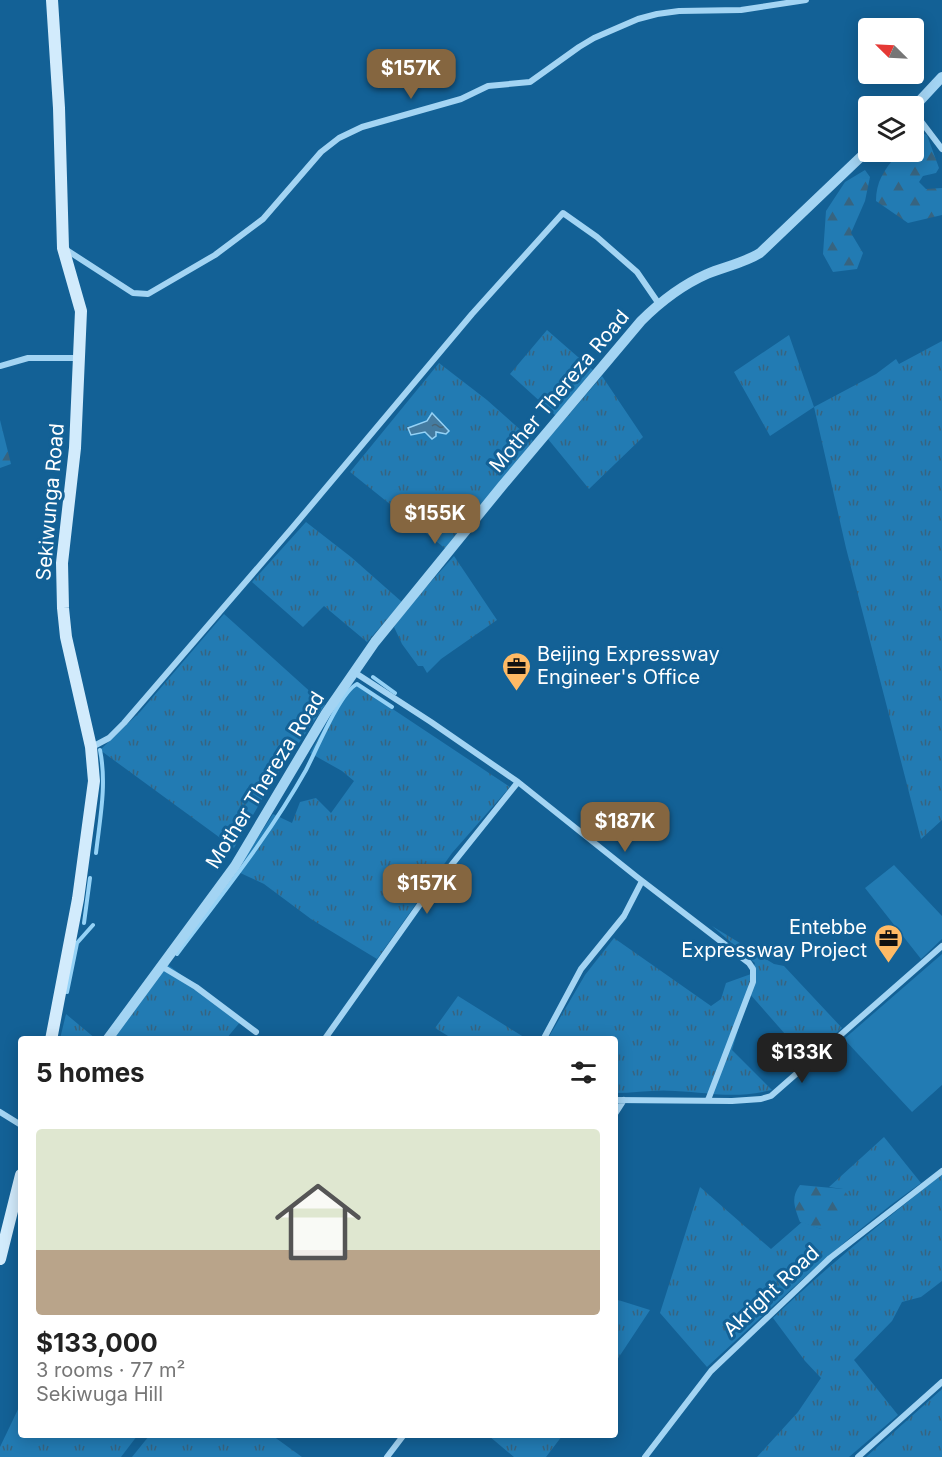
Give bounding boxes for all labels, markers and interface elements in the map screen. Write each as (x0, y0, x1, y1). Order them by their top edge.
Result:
north arrow (858, 18, 924, 84)
map controls (858, 18, 924, 162)
pin: $157K (369, 49, 453, 100)
text: $157K (381, 56, 441, 80)
button: layers (858, 96, 924, 162)
street label: Mother Thereza Road (484, 305, 634, 477)
street label: Sekiwunga Road (31, 422, 69, 582)
pin: $155K (393, 494, 477, 545)
text: $155K (404, 501, 466, 525)
place label: Beijing Expressway Engineer's Office (537, 642, 720, 689)
office icon: Beijing Expressway Engineer's Office (500, 650, 532, 692)
street label: Mother Thereza Road (201, 687, 329, 873)
pin: $187K (583, 802, 667, 853)
text: $187K (595, 809, 655, 833)
pin: $157K (385, 864, 469, 915)
text: $157K (397, 871, 457, 895)
place label: Entebbe Expressway Project (681, 915, 867, 962)
office icon: Entebbe Expressway Project (872, 922, 904, 964)
pin: $133K (760, 1033, 844, 1084)
text: $133K (771, 1040, 833, 1064)
icon: filters (567, 1056, 600, 1089)
text: 5 homes (36, 1057, 145, 1088)
icon: home (264, 1168, 372, 1276)
street label: Akright Road (718, 1241, 824, 1341)
text: $133,000 (36, 1327, 158, 1358)
text: 3 rooms · 77 m² (36, 1358, 185, 1382)
text: Sekiwuga Hill (36, 1382, 163, 1406)

